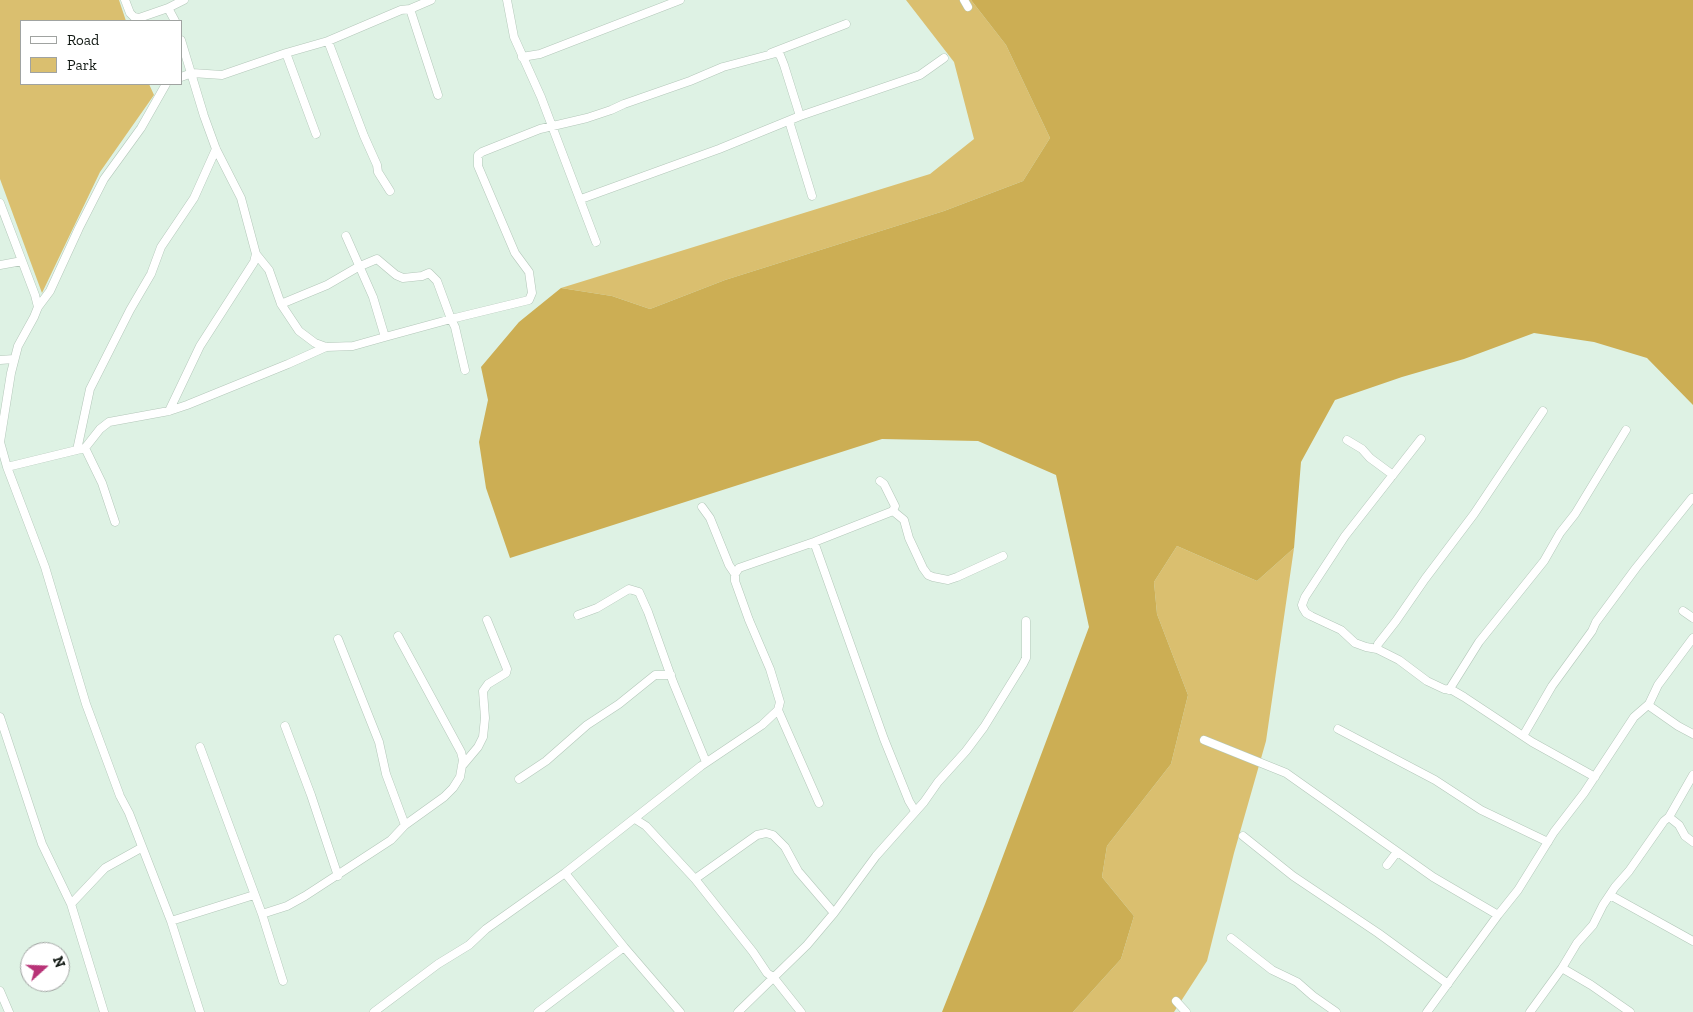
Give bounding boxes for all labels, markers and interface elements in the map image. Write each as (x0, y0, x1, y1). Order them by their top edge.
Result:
legend (20, 20, 182, 85)
text: Road (67, 31, 99, 49)
text: Park (67, 56, 97, 74)
north arrow (20, 942, 70, 992)
text: N (49, 954, 68, 970)

